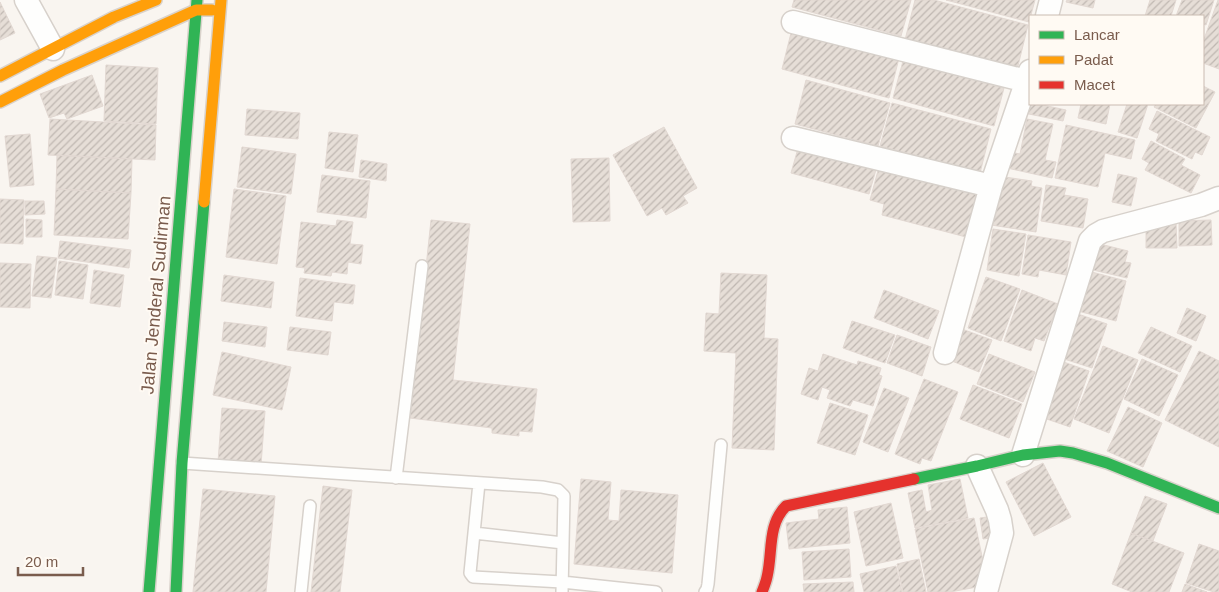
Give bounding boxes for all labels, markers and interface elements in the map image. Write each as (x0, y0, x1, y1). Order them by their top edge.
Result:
legend (1029, 15, 1204, 105)
text: Lancar (1074, 26, 1120, 43)
text: Padat (1074, 51, 1114, 68)
text: Macet (1074, 76, 1116, 93)
street label: Jalan Jenderal Sudirman (137, 195, 175, 395)
scale bar (18, 544, 82, 576)
text: 20 m (25, 553, 58, 570)

